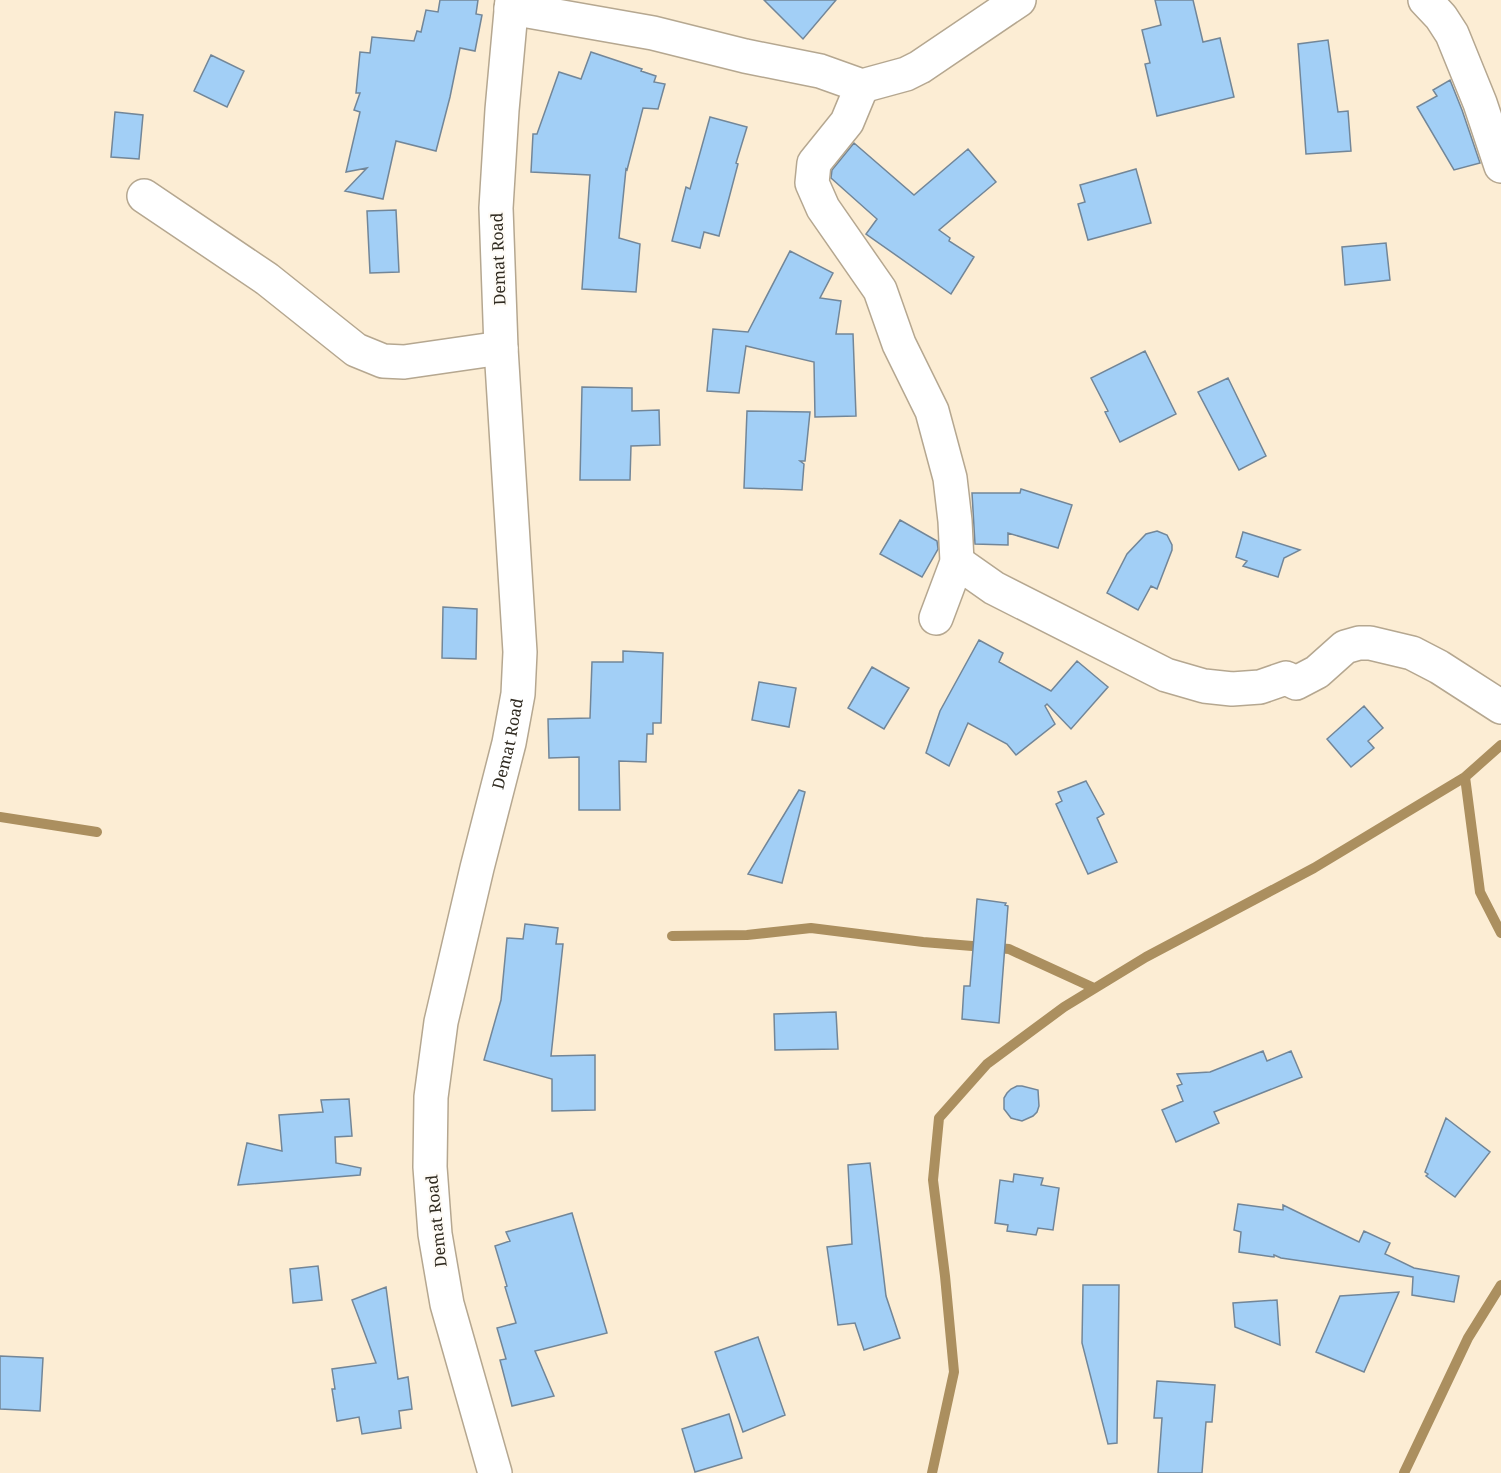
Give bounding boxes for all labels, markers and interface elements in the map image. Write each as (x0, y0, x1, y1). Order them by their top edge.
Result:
street label: Demat Road (485, 212, 511, 306)
street label: Demat Road (487, 696, 528, 791)
street label: Demat Road (420, 1174, 452, 1268)

